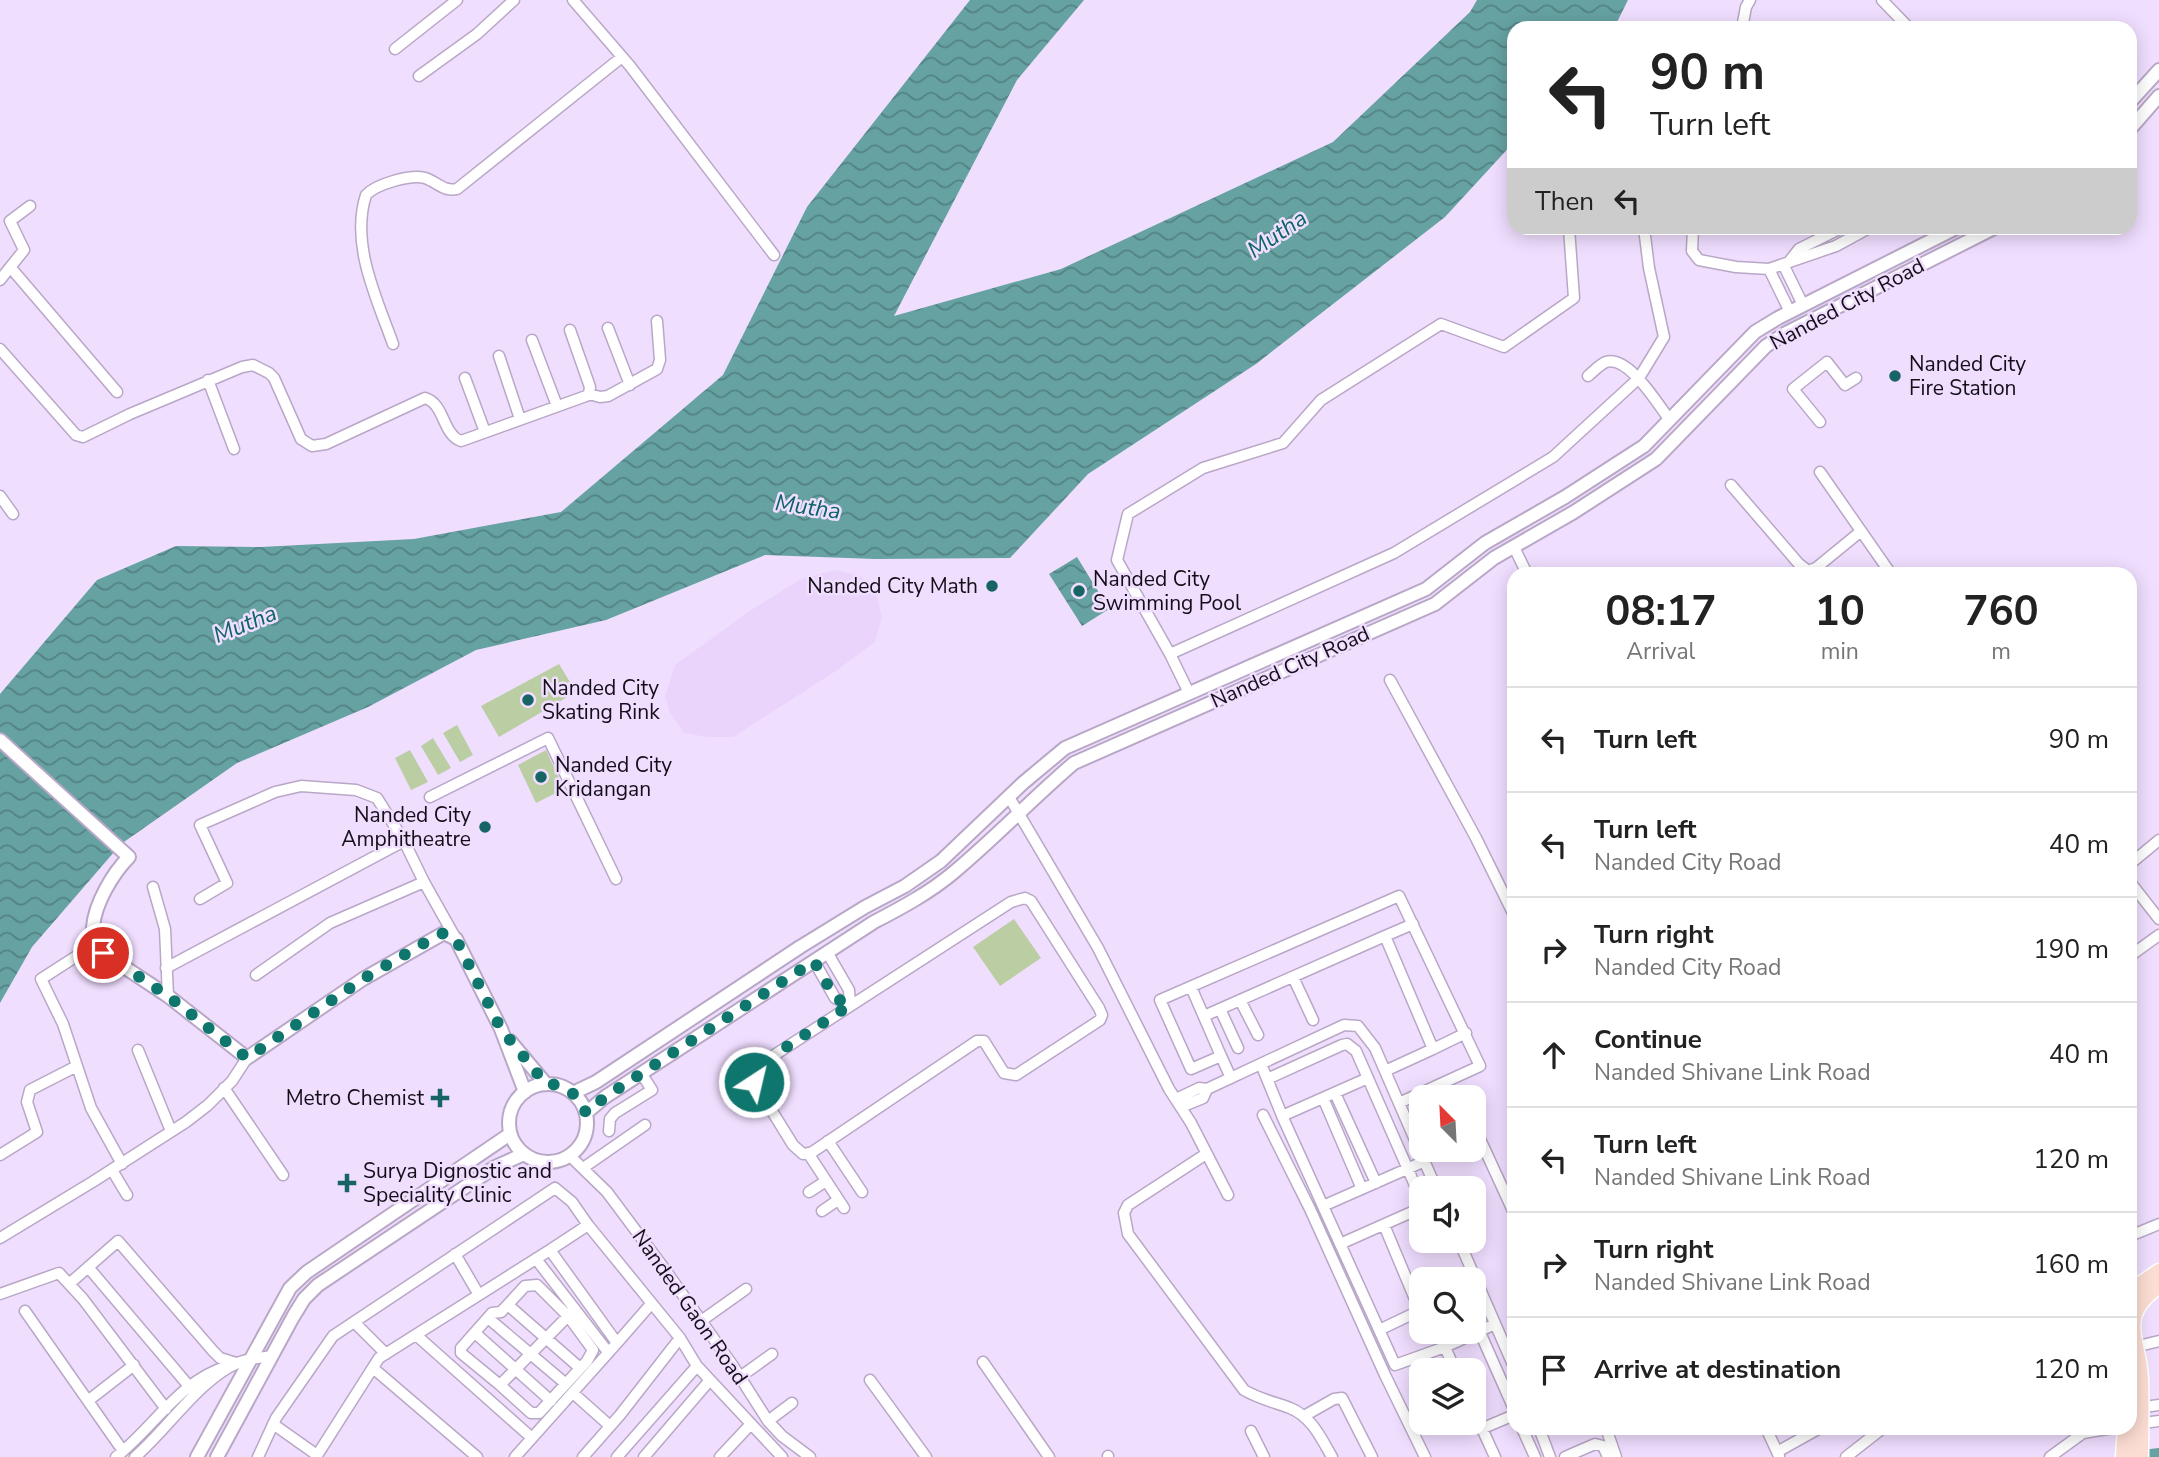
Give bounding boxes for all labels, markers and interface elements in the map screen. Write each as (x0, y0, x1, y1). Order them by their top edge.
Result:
text: 90 m (1650, 39, 1765, 106)
icon: left (1535, 49, 1626, 140)
text: Turn left (1650, 103, 1770, 146)
icon: left (1608, 182, 1646, 220)
text: Then (1535, 184, 1594, 219)
water label: Mutha (1241, 203, 1313, 265)
street label: Nanded City Road (1765, 251, 1929, 357)
place label: Nanded City Fire Station (1909, 350, 2026, 402)
marker: Nanded City Fire Station (1887, 368, 1903, 384)
water label: Mutha (773, 487, 843, 527)
place label: Nanded City Swimming Pool (1093, 565, 1242, 617)
place label: Nanded City Math (807, 572, 978, 600)
marker: Nanded City Math (984, 578, 1000, 594)
marker: Nanded City Swimming Pool (1071, 583, 1087, 599)
text: 08:17 (1605, 583, 1716, 640)
text: 10 (1815, 583, 1865, 640)
text: 760 (1963, 583, 2039, 640)
water label: Mutha (209, 597, 281, 651)
street label: Nanded City Road (1206, 619, 1374, 715)
text: Arrival (1626, 636, 1695, 667)
text: min (1821, 636, 1859, 667)
text: m (1991, 636, 2011, 667)
place label: Nanded City Skating Rink (542, 674, 660, 726)
marker: Nanded City Skating Rink (520, 692, 536, 708)
icon: left (1535, 721, 1573, 759)
text: Turn left (1594, 722, 1697, 757)
text: 90 m (2049, 722, 2109, 757)
place label: Nanded City Kridangan (555, 751, 672, 803)
marker: Nanded City Kridangan (533, 769, 549, 785)
place label: Nanded City Amphitheatre (341, 801, 471, 853)
text: Turn left (1594, 812, 1697, 847)
marker: Nanded City Amphitheatre (477, 819, 493, 835)
icon: left (1535, 826, 1573, 864)
text: 40 m (2049, 827, 2109, 862)
text: Nanded City Road (1594, 847, 1782, 878)
text: Turn right (1594, 917, 1713, 952)
pin (73, 923, 133, 983)
icon: right (1535, 931, 1573, 969)
text: 190 m (2033, 932, 2109, 967)
icon: arrive (84, 934, 122, 972)
text: Nanded City Road (1594, 952, 1782, 983)
text: Continue (1594, 1022, 1702, 1057)
icon: ahead (1535, 1036, 1573, 1074)
text: 40 m (2049, 1037, 2109, 1072)
position arrow (717, 1045, 791, 1119)
text: Nanded Shivane Link Road (1594, 1057, 1871, 1088)
place label: Metro Chemist (286, 1084, 425, 1112)
north arrow (1409, 1085, 1486, 1162)
map controls (1409, 1085, 1486, 1435)
marker: Metro Chemist (430, 1088, 450, 1108)
text: Turn left (1594, 1127, 1697, 1162)
icon: left (1535, 1141, 1573, 1179)
text: 120 m (2033, 1142, 2109, 1177)
place label: Surya Dignostic and Speciality Clinic (363, 1157, 552, 1209)
text: Nanded Shivane Link Road (1594, 1162, 1871, 1193)
marker: Surya Dignostic and Speciality Clinic (337, 1173, 357, 1193)
button: sound (1409, 1176, 1486, 1253)
street label: Nanded Gaon Road (626, 1224, 754, 1390)
text: Turn right (1594, 1232, 1713, 1267)
icon: right (1535, 1246, 1573, 1284)
text: 160 m (2033, 1247, 2109, 1282)
button: search (1409, 1267, 1486, 1344)
text: Nanded Shivane Link Road (1594, 1267, 1871, 1298)
icon: arrive (1535, 1351, 1573, 1389)
text: Arrive at destination (1594, 1352, 1841, 1387)
text: 120 m (2033, 1352, 2109, 1387)
button: layers (1409, 1358, 1486, 1435)

